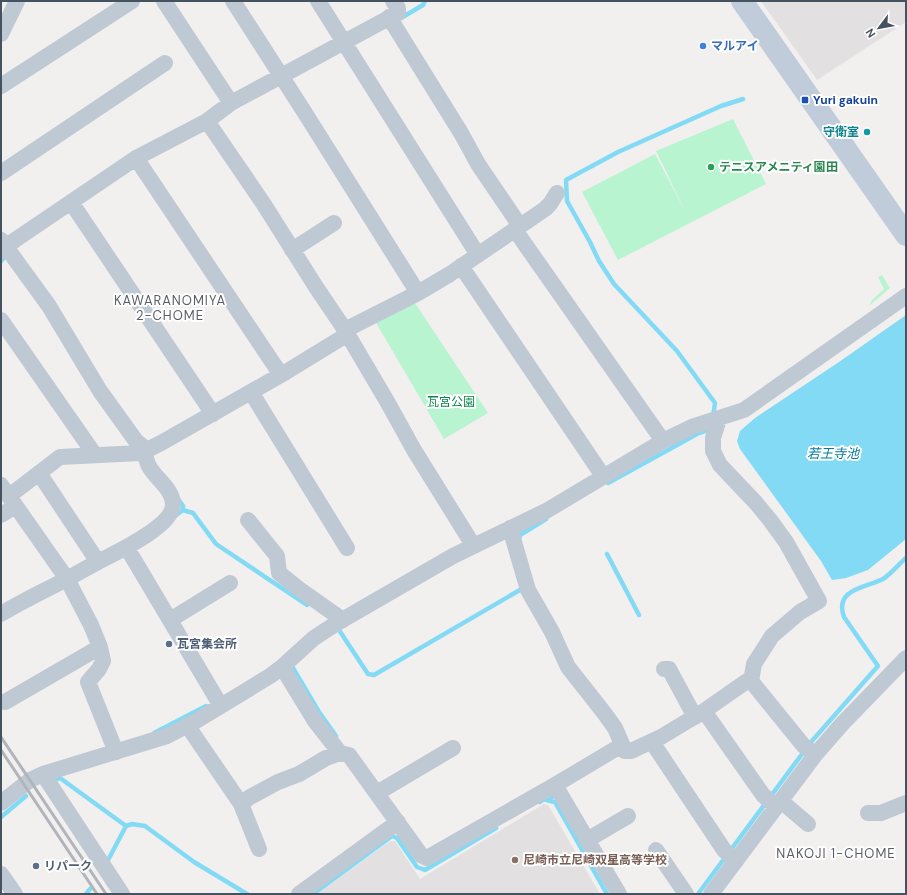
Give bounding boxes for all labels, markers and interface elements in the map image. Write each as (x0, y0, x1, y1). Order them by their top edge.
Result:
north arrow (859, 8, 899, 48)
text: N (862, 26, 879, 40)
place label: マルアイ (711, 38, 758, 54)
marker: マルアイ (698, 41, 708, 51)
place label: Yuri gakuin (813, 92, 878, 108)
marker: Yuri gakuin (800, 95, 810, 105)
place label: 守衛室 (823, 124, 859, 140)
marker: 守衛室 (862, 127, 872, 137)
place label: テニスアメニティ園田 (719, 159, 838, 175)
marker: テニスアメニティ園田 (706, 162, 716, 172)
district label: KAWARANOMIYA 2-CHOME (114, 292, 226, 324)
park label: 瓦宮公園 (427, 394, 475, 410)
water label: 若王寺池 (807, 445, 861, 462)
place label: 瓦宮集会所 (177, 636, 237, 652)
marker: 瓦宮集会所 (164, 639, 174, 649)
district label: NAKOJI 1-CHOME (776, 845, 896, 862)
place label: 尼崎市立尼崎双星高等学校 (523, 852, 667, 868)
marker: 尼崎市立尼崎双星高等学校 (510, 855, 520, 865)
place label: リパーク (44, 858, 92, 874)
marker: リパーク (31, 861, 41, 871)

